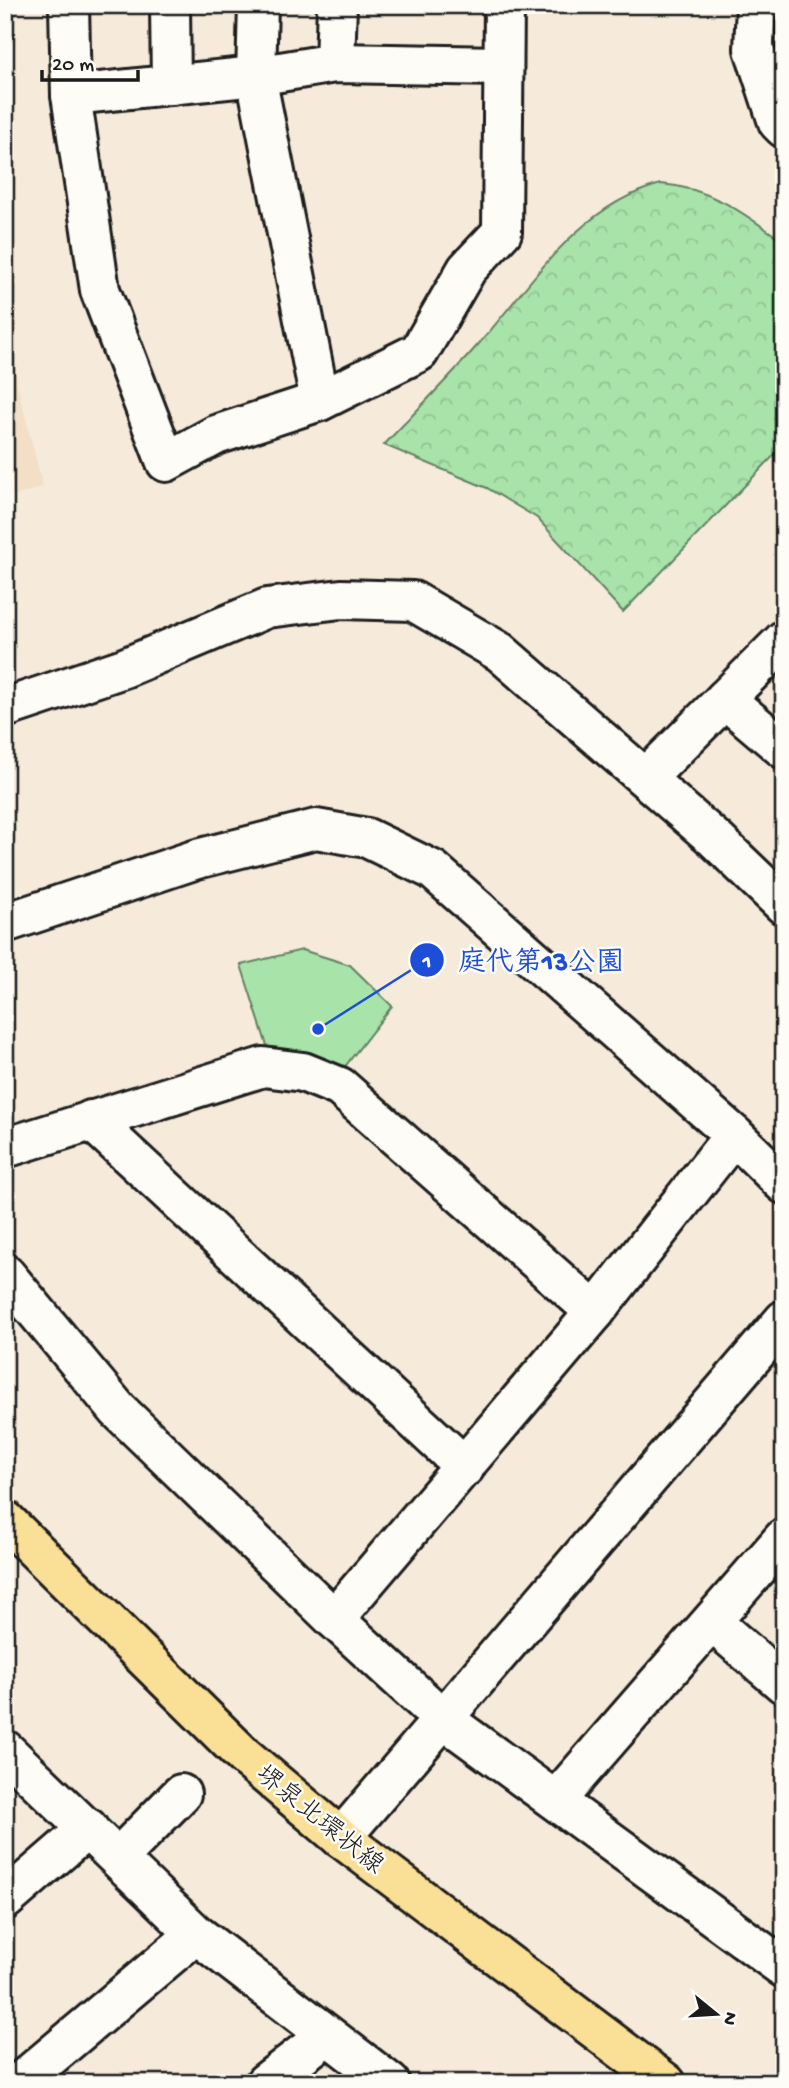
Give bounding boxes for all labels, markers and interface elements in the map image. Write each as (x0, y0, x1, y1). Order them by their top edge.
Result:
scale bar (42, 38, 138, 82)
text: 20 m (52, 54, 94, 79)
callout: 庭代第13公園 (409, 936, 638, 985)
text: 庭代第13公園 (458, 946, 624, 981)
text: 1 (422, 951, 431, 976)
street label: 堺泉北環状線 (248, 1759, 390, 1883)
north arrow (680, 1980, 750, 2050)
text: N (716, 2009, 742, 2028)

